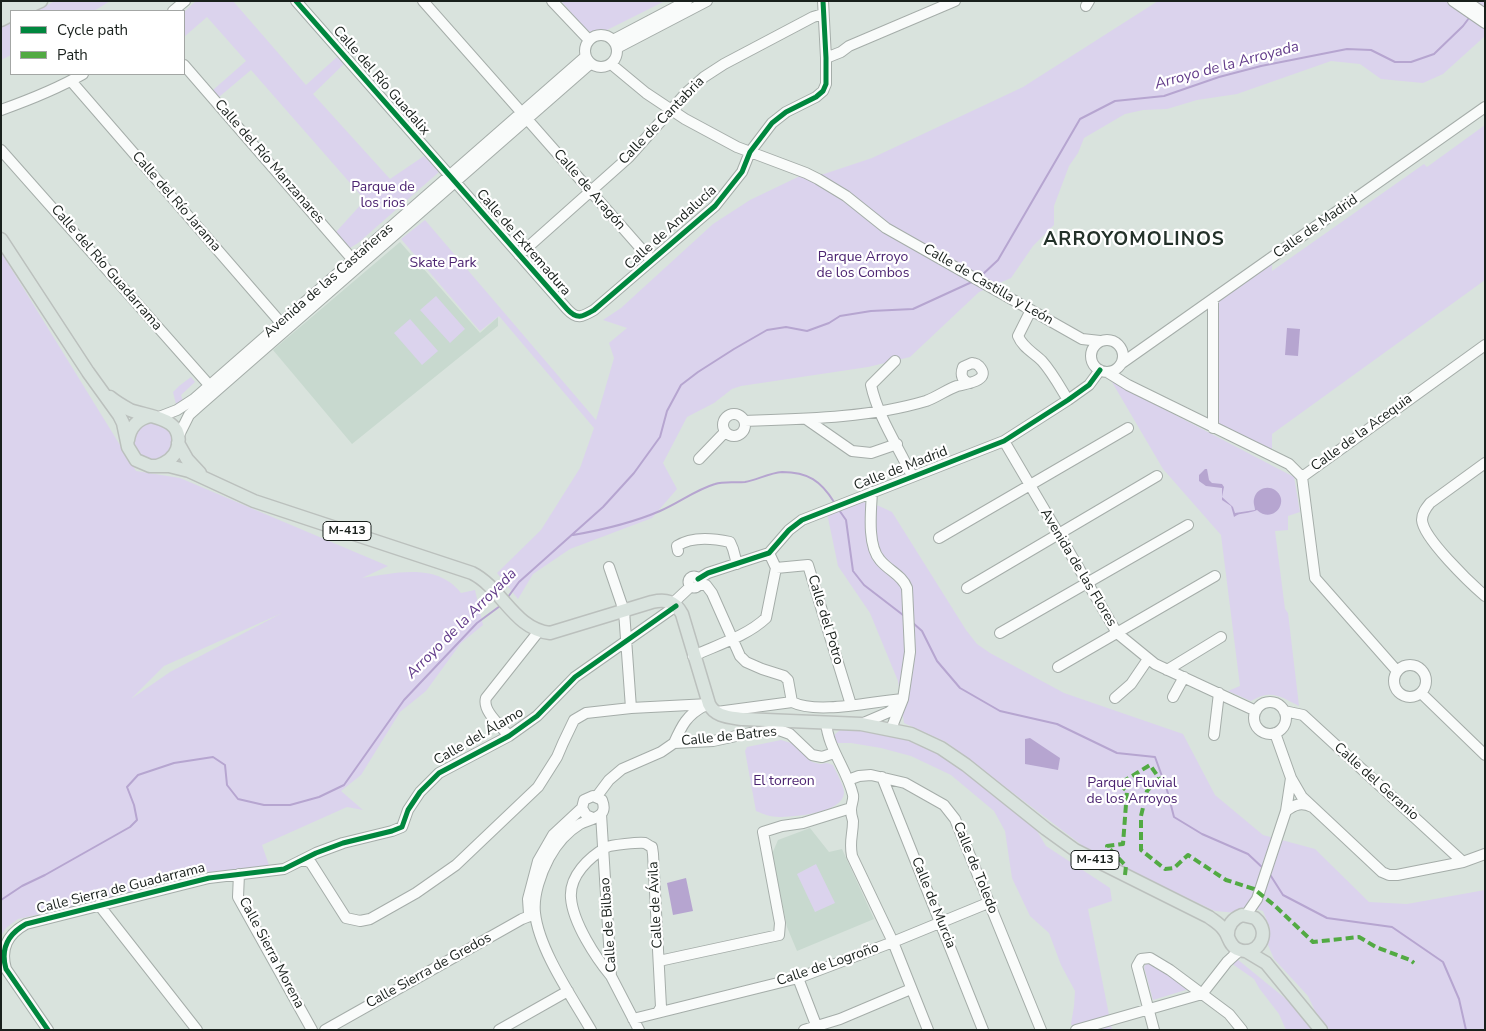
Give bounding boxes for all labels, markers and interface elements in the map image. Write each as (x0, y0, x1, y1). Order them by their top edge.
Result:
legend (10, 10, 185, 75)
text: Cycle path (57, 20, 128, 40)
street label: Calle del Río Guadalix (329, 23, 433, 139)
water label: Arroyo de la Arroyada (1153, 38, 1301, 94)
text: Path (57, 45, 88, 65)
street label: Calle de Cantabria (616, 74, 708, 168)
street label: Calle del Río Manzanares (211, 97, 327, 227)
street label: Calle de Aragón (549, 146, 629, 234)
street label: Calle del Río Jarama (128, 149, 224, 255)
park label: Parque de los rios (351, 180, 415, 212)
street label: Calle de Andalucía (622, 182, 720, 274)
street label: Calle de Extremadura (472, 186, 574, 300)
street label: Calle de Madrid (1271, 192, 1361, 262)
street label: Calle del Río Guadarrama (47, 202, 165, 334)
street label: Avenida de las Castañeras (261, 220, 397, 342)
district label: ARROYOMOLINOS (1042, 229, 1226, 251)
street label: Calle de Castilla y León (920, 241, 1056, 329)
park label: Parque Arroyo de los Combos (817, 250, 909, 282)
park label: Skate Park (410, 256, 476, 272)
street label: Calle de la Acequia (1308, 391, 1416, 475)
street label: Calle de Madrid (852, 443, 950, 495)
street label: Avenida de las Flores (1036, 506, 1120, 630)
road number: M-413 (323, 522, 371, 540)
water label: Arroyo de la Arroyada (403, 565, 521, 683)
street label: Calle del Potro (803, 573, 847, 667)
street label: Calle del Álamo (431, 705, 527, 769)
street label: Calle de Batres (680, 724, 778, 750)
street label: Calle del Geranio (1330, 740, 1422, 824)
park label: El torreon (753, 774, 815, 790)
park label: Parque Fluvial de los Arroyos (1087, 776, 1177, 809)
street label: Calle de Toledo (949, 820, 1001, 916)
road number: M-413 (1071, 850, 1119, 870)
street label: Calle de Murcia (907, 855, 959, 951)
street label: Calle Sierra de Guadarrama (35, 860, 207, 918)
street label: Calle de Ávila (645, 861, 667, 949)
street label: Calle de Bilbao (597, 877, 621, 973)
street label: Calle Sierra Morena (235, 894, 307, 1012)
street label: Calle Sierra de Gredos (363, 930, 495, 1012)
street label: Calle de Logroño (775, 940, 881, 990)

